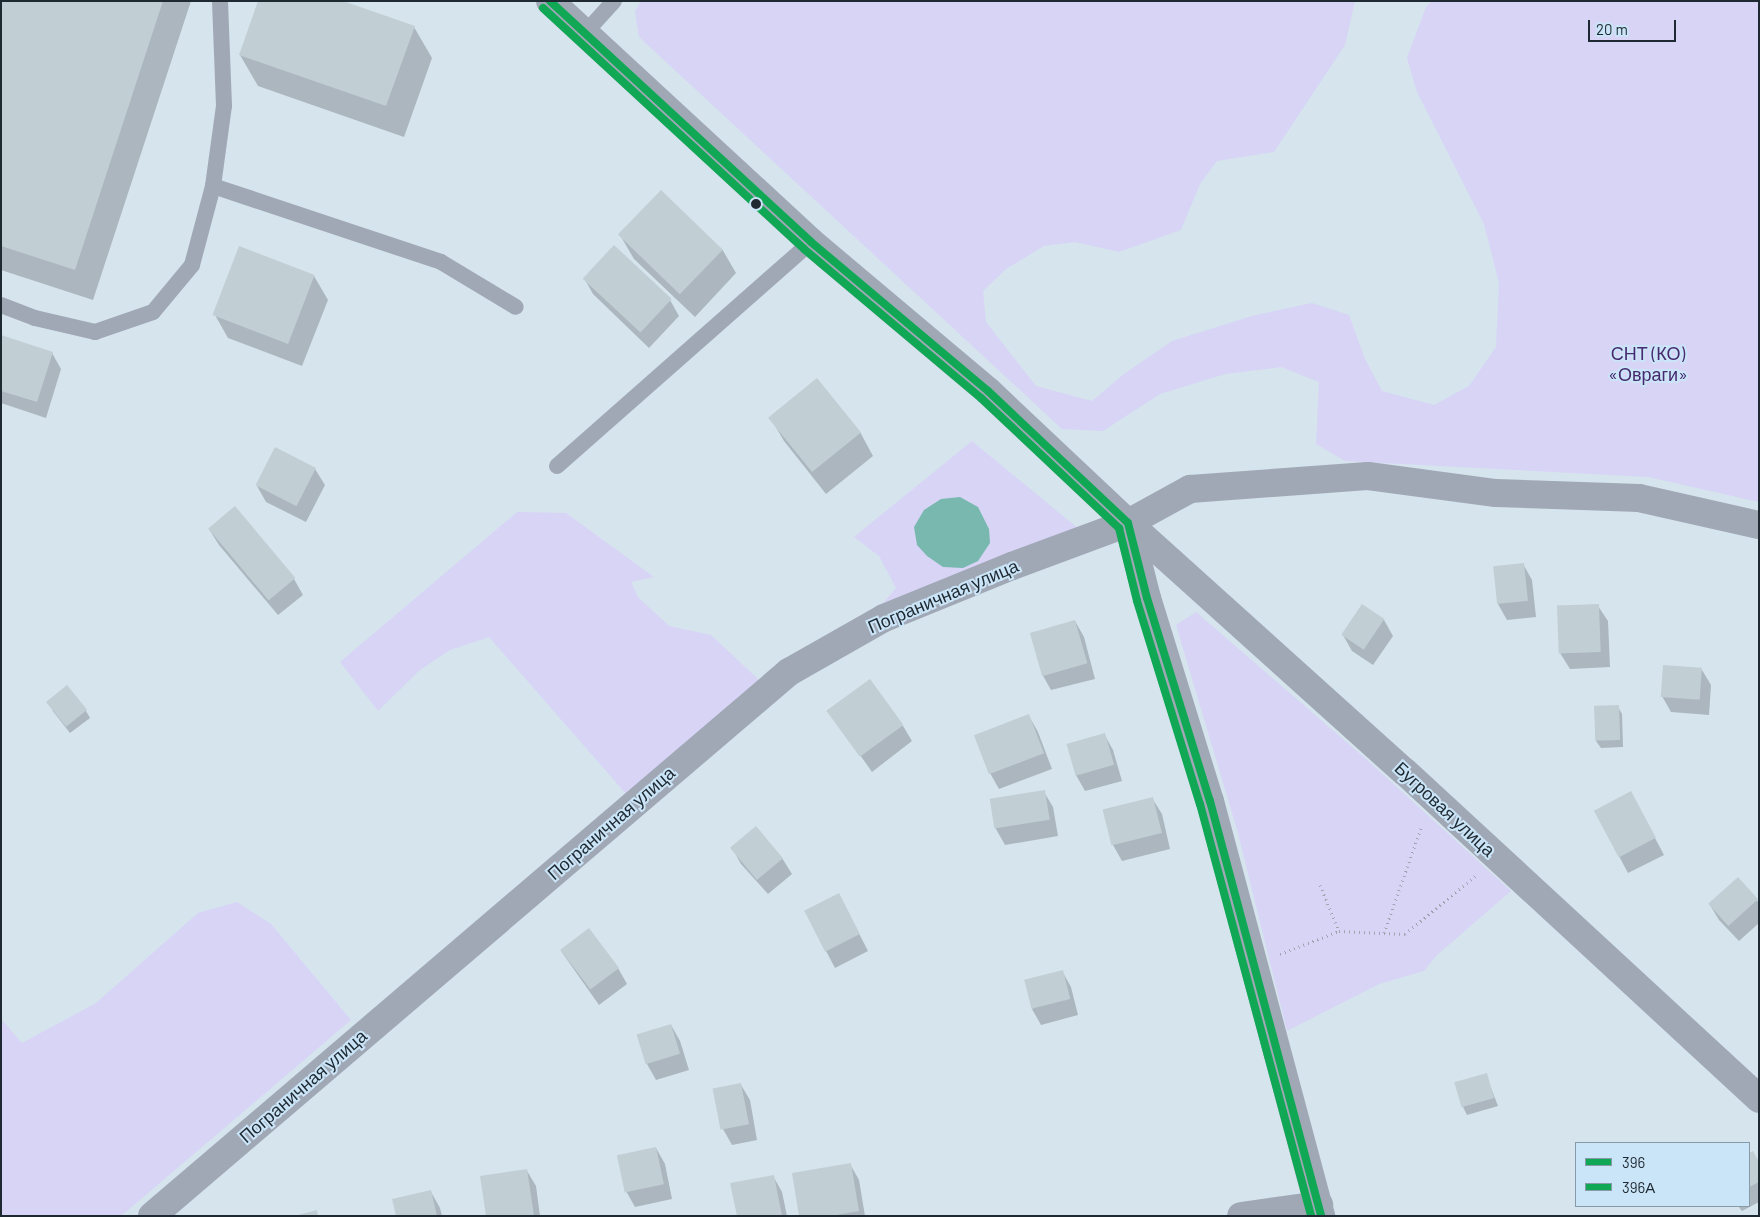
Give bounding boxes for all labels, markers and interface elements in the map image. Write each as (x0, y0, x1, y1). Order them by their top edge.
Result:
scale bar (1590, 10, 1678, 42)
text: 20 m (1596, 20, 1628, 38)
unlabelled marker (751, 199, 761, 209)
park label: СНТ (КО) «Овраги» (1608, 343, 1688, 386)
street label: Пограничная улица (864, 554, 1022, 638)
street label: Бугровая улица (1390, 757, 1500, 861)
street label: Пограничная улица (543, 762, 679, 884)
street label: Пограничная улица (235, 1025, 371, 1147)
legend (1575, 1142, 1750, 1207)
text: 396 (1622, 1153, 1645, 1171)
text: 396А (1622, 1178, 1655, 1196)

